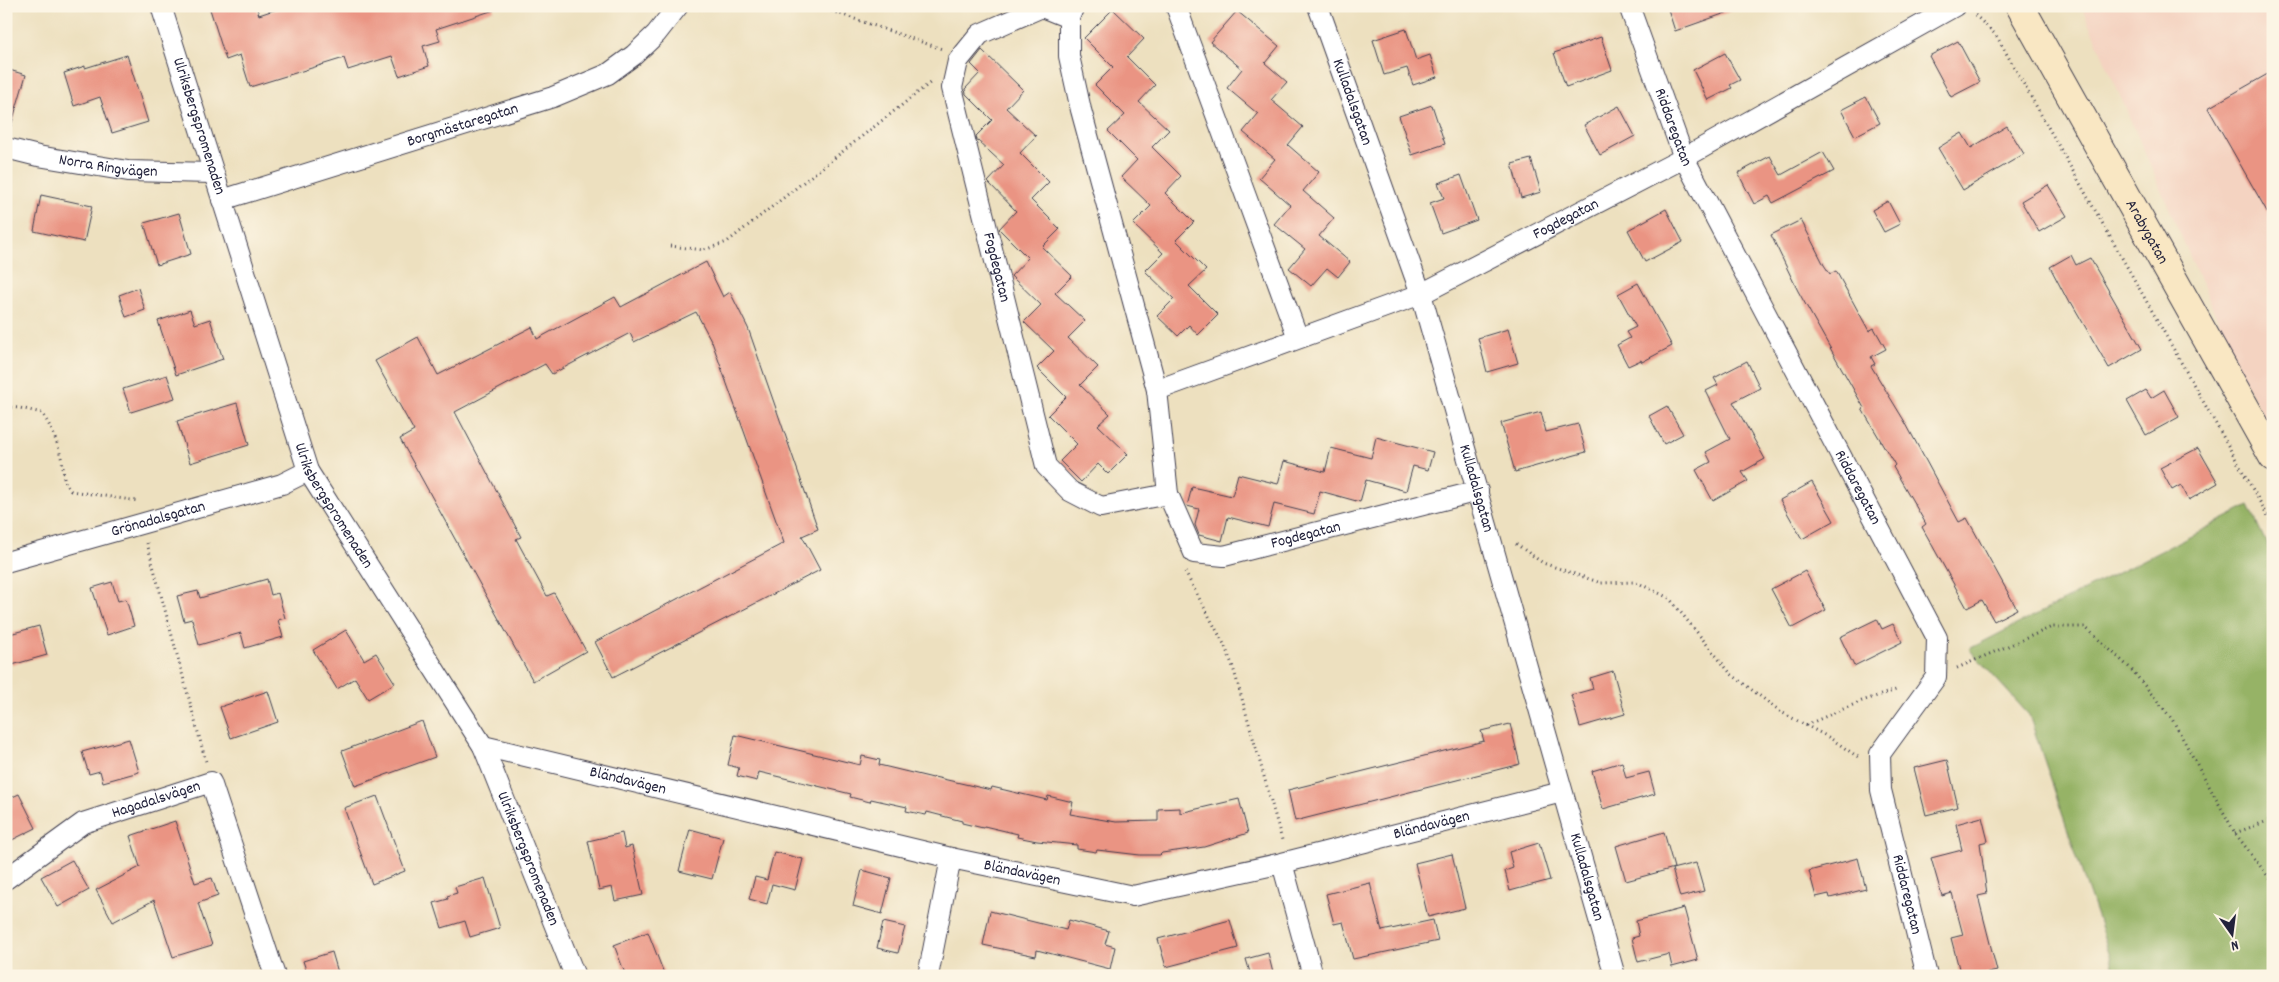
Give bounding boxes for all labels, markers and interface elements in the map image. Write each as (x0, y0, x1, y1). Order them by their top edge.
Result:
street label: Ulriksbergspromenaden (166, 55, 231, 198)
street label: Kulladalsgatan (1326, 56, 1378, 148)
street label: Riddaregatan (1648, 85, 1698, 171)
street label: Borgmästaregatan (404, 97, 521, 153)
street label: Norra Ringvägen (57, 148, 158, 183)
street label: Fogdegatan (1529, 193, 1603, 246)
street label: Arabygatan (2119, 195, 2174, 268)
street label: Fogdegatan (977, 230, 1016, 305)
street label: Ulriksbergspromenaden (288, 440, 379, 573)
street label: Kulladalsgatan (1453, 442, 1500, 535)
street label: Riddaregatan (1828, 446, 1887, 529)
street label: Grönadalsgatan (108, 495, 208, 543)
street label: Fogdegatan (1268, 515, 1343, 555)
street label: Bländavägen (587, 760, 668, 801)
street label: Hagadalsvägen (109, 775, 203, 825)
street label: Ulriksbergspromenaden (491, 788, 565, 929)
street label: Bländavägen (1391, 804, 1472, 846)
street label: Kulladalsgatan (1563, 830, 1610, 924)
street label: Riddaregatan (1886, 852, 1928, 937)
street label: Bländavägen (982, 854, 1063, 892)
north arrow (2206, 910, 2256, 960)
text: N (2229, 934, 2240, 955)

